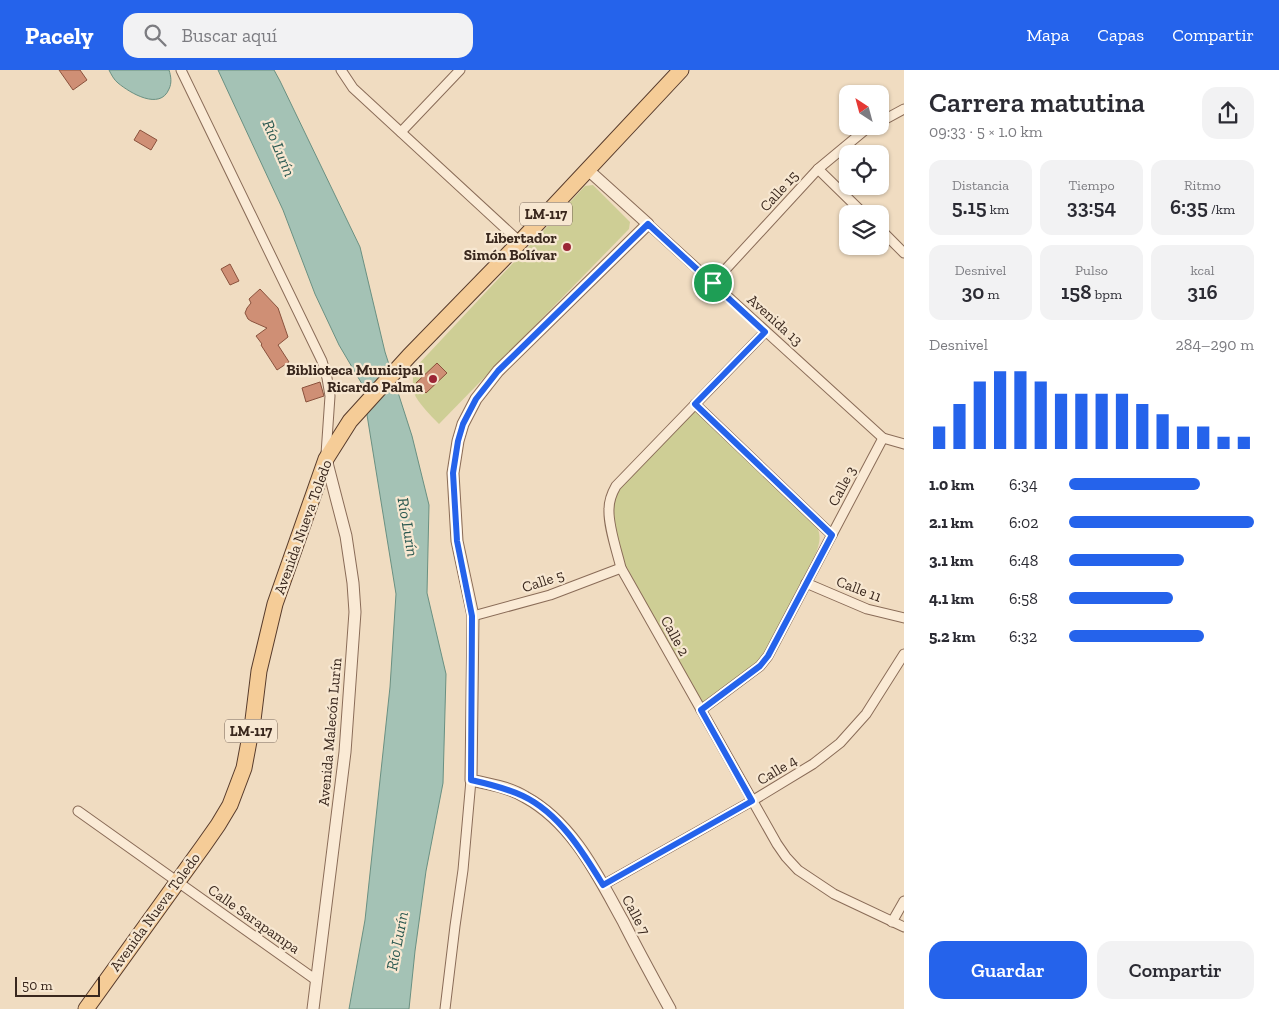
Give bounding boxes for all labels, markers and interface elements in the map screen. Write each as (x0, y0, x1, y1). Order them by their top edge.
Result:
search box (123, 13, 473, 58)
text: Pacely (25, 21, 93, 50)
icon: search (141, 21, 169, 49)
text: Buscar aquí (181, 24, 277, 47)
text: Mapa (1026, 24, 1069, 46)
text: Capas (1097, 24, 1144, 46)
text: Compartir (1172, 24, 1254, 46)
north arrow (839, 85, 889, 135)
map controls (839, 85, 889, 255)
text: Carrera matutina (929, 86, 1145, 119)
button: share (1202, 87, 1254, 139)
water label: Río Lurín (259, 117, 299, 179)
text: 09:33 · 5 × 1.0 km (929, 122, 1043, 141)
button: locate (839, 145, 889, 195)
street label: Calle 15 (756, 167, 802, 215)
text: Distancia (952, 177, 1009, 194)
text: Tiempo (1068, 177, 1115, 194)
text: Ritmo (1184, 177, 1221, 194)
text: 5.15 (952, 194, 987, 219)
text: 33:54 (1067, 194, 1116, 219)
text: 6:35 (1170, 194, 1208, 219)
text: km (987, 201, 1009, 218)
text: /km (1208, 201, 1235, 218)
road number: LM-117 (520, 202, 572, 226)
button: layers (839, 205, 889, 255)
place label: Libertador Simón Bolívar (464, 229, 557, 264)
marker: Libertador Simón Bolívar (561, 241, 573, 253)
pin (692, 262, 734, 304)
text: Desnivel (955, 262, 1006, 279)
text: Pulso (1075, 262, 1108, 279)
text: kcal (1191, 262, 1215, 279)
icon: arrive (699, 269, 727, 297)
text: 30 (961, 279, 984, 304)
text: 158 (1061, 279, 1092, 304)
text: 316 (1187, 279, 1218, 304)
text: m (984, 286, 1000, 303)
text: bpm (1092, 286, 1122, 303)
street label: Avenida 13 (744, 290, 806, 350)
text: Desnivel (929, 335, 988, 354)
text: 284–290 m (1176, 335, 1254, 354)
place label: Biblioteca Municipal Ricardo Palma (286, 361, 423, 396)
marker: Biblioteca Municipal Ricardo Palma (427, 373, 439, 385)
street label: Avenida Nueva Toledo (270, 457, 336, 597)
street label: Calle 3 (824, 463, 860, 509)
text: 1.0 km (929, 475, 974, 494)
text: 6:34 (1009, 475, 1038, 494)
water label: Río Lurín (393, 496, 423, 558)
text: 2.1 km (929, 513, 974, 532)
text: 6:02 (1009, 513, 1039, 532)
text: 3.1 km (929, 551, 974, 570)
text: 6:48 (1009, 551, 1038, 570)
street label: Calle 5 (520, 566, 567, 596)
street label: Calle 11 (834, 572, 884, 606)
text: 4.1 km (929, 589, 974, 608)
text: 6:58 (1009, 589, 1038, 608)
street label: Calle 2 (657, 613, 693, 659)
text: 5.2 km (929, 627, 975, 646)
text: 6:32 (1009, 627, 1037, 646)
street label: Avenida Malecón Lurín (315, 657, 345, 807)
road number: LM-117 (225, 719, 277, 742)
street label: Calle 4 (754, 751, 800, 789)
street label: Avenida Nueva Toledo (106, 849, 204, 975)
street label: Calle Sarapampa (205, 881, 303, 957)
street label: Calle 7 (618, 892, 654, 938)
water label: Río Lurín (382, 910, 412, 972)
button: Guardar (929, 941, 1087, 999)
button: Compartir (1097, 941, 1254, 999)
scale bar (15, 974, 100, 997)
text: 50 m (22, 977, 53, 994)

